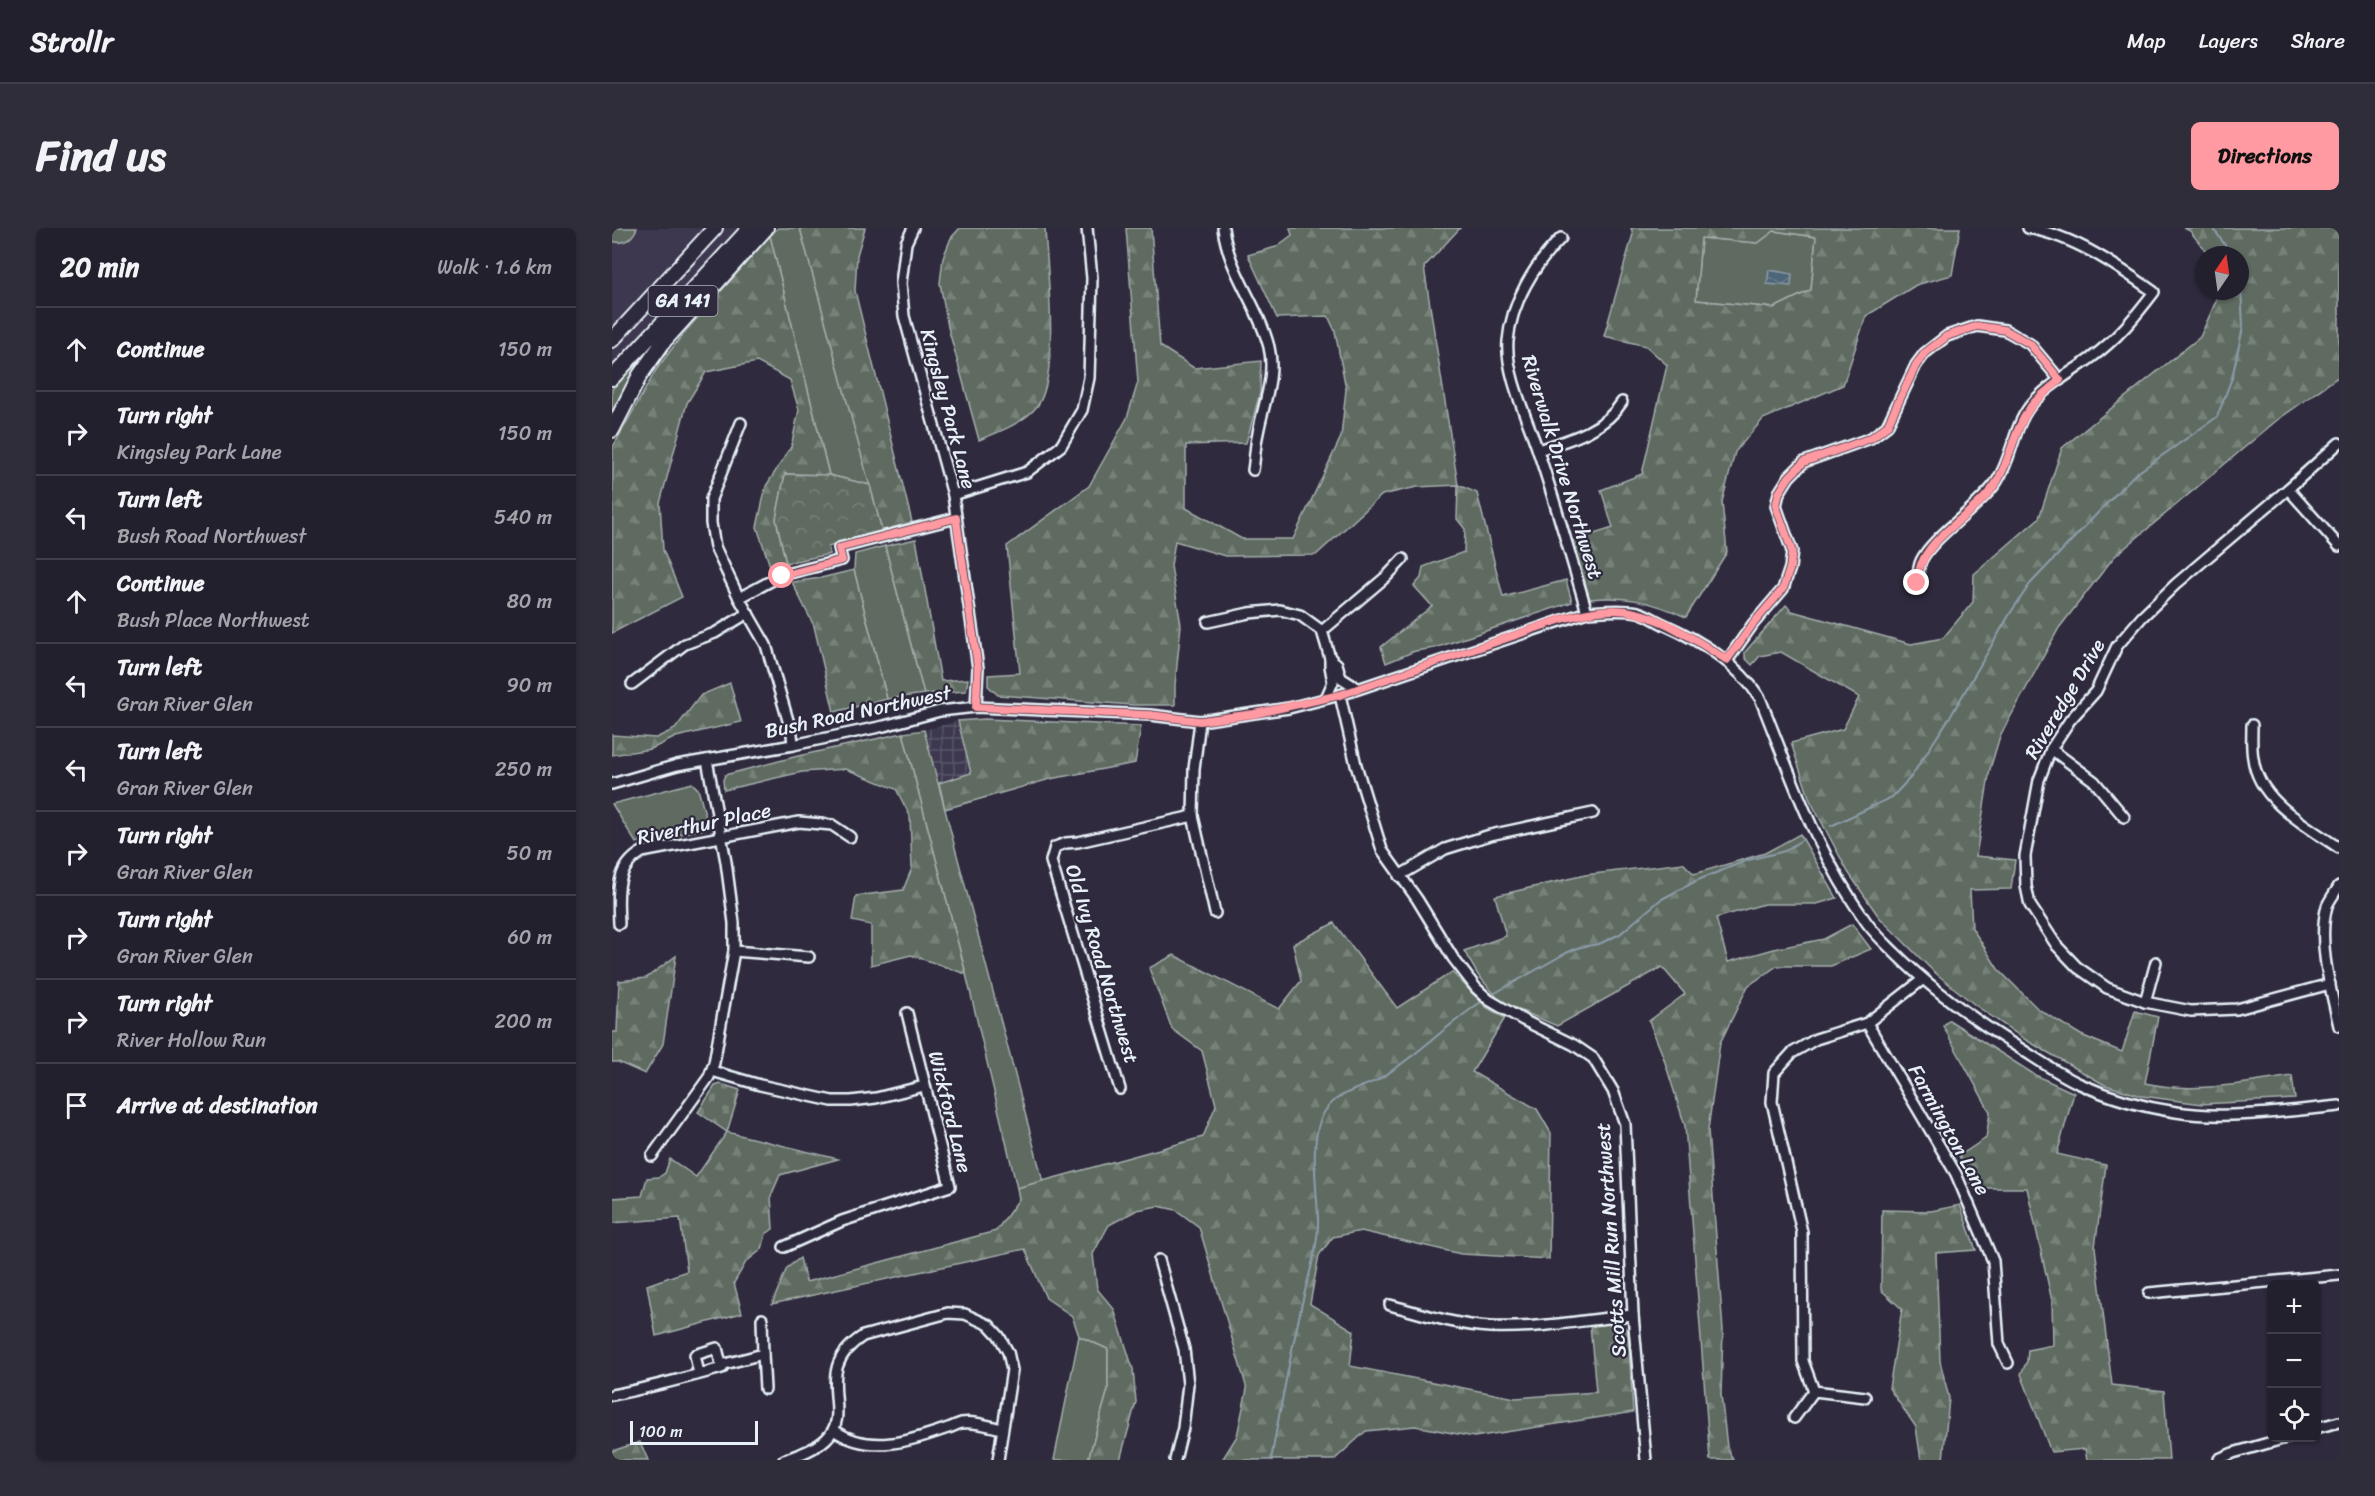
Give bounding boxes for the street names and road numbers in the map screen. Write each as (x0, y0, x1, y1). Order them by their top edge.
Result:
road number: GA 141 (648, 286, 718, 316)
street label: Kingsley Park Lane (910, 325, 986, 493)
street label: Riverwalk Drive Northwest (1511, 350, 1613, 584)
street label: Riveredge Drive (2015, 631, 2115, 766)
street label: Bush Road Northwest (762, 675, 955, 749)
street label: Riverthur Place (634, 793, 774, 855)
street label: Old Ivy Road Northwest (1055, 860, 1149, 1068)
street label: Wickford Lane (918, 1047, 982, 1177)
street label: Farmington Lane (1898, 1058, 2000, 1202)
street label: Scotts Mill Run Northwest (1585, 1121, 1637, 1358)

